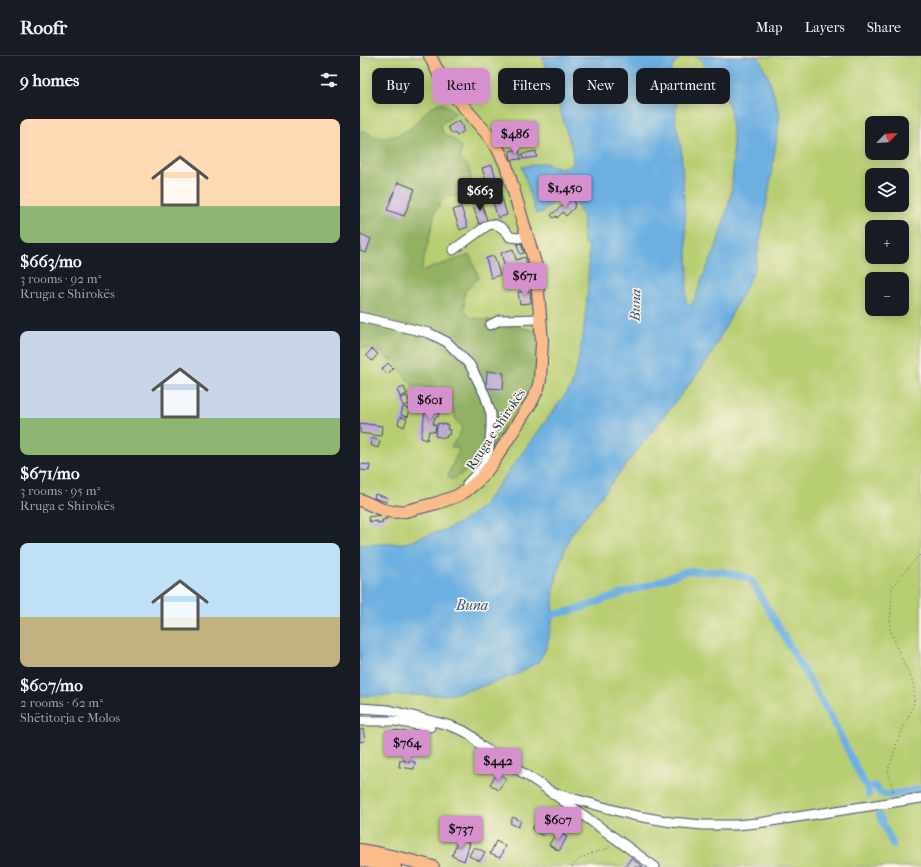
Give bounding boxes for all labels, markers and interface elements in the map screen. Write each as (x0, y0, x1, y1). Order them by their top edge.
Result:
text: Roofr (20, 17, 67, 39)
text: Map (756, 19, 783, 36)
text: Layers (805, 19, 845, 36)
text: Share (867, 19, 901, 36)
chip: Buy (372, 68, 424, 104)
chip: Rent (432, 68, 490, 104)
chip: Filters (498, 68, 565, 104)
chip: New (573, 68, 628, 104)
chip: Apartment (636, 68, 730, 104)
icon: filters (318, 69, 340, 91)
text: 9 homes (20, 70, 79, 90)
north arrow (865, 116, 909, 160)
map controls (865, 116, 909, 316)
pin: $486 (491, 121, 539, 155)
text: $486 (501, 126, 529, 141)
icon: home (144, 145, 216, 217)
button: layers (865, 168, 909, 212)
pin: $1,450 (532, 175, 598, 209)
pin: $663 (456, 178, 504, 212)
text: $1,450 (548, 180, 582, 195)
text: $663 (467, 183, 493, 198)
button: + (865, 220, 909, 264)
text: $663/mo (20, 251, 82, 271)
pin: $671 (501, 263, 549, 297)
text: $671 (512, 268, 538, 283)
text: 3 rooms · 92 m² (20, 271, 101, 286)
button: − (865, 272, 909, 316)
text: Rruga e Shirokës (20, 286, 115, 301)
water label: Buna (626, 289, 645, 322)
icon: home (144, 357, 216, 429)
street label: Rruga e Shirokës (463, 386, 528, 473)
pin: $601 (406, 387, 454, 421)
text: $601 (417, 392, 443, 407)
text: $671/mo (20, 463, 80, 483)
text: 3 rooms · 95 m² (20, 483, 100, 498)
text: Rruga e Shirokës (20, 498, 115, 513)
icon: home (144, 569, 216, 641)
water label: Buna (455, 597, 488, 614)
text: $607/mo (20, 675, 83, 695)
text: 2 rooms · 62 m² (20, 695, 103, 710)
text: Shëtitorja e Molos (20, 710, 120, 725)
pin: $764 (383, 730, 431, 764)
text: $764 (393, 735, 421, 750)
pin: $442 (474, 748, 522, 782)
text: $442 (483, 753, 513, 768)
pin: $607 (534, 807, 582, 841)
text: $607 (544, 812, 572, 827)
pin: $737 (437, 816, 485, 850)
text: $737 (448, 821, 474, 836)

